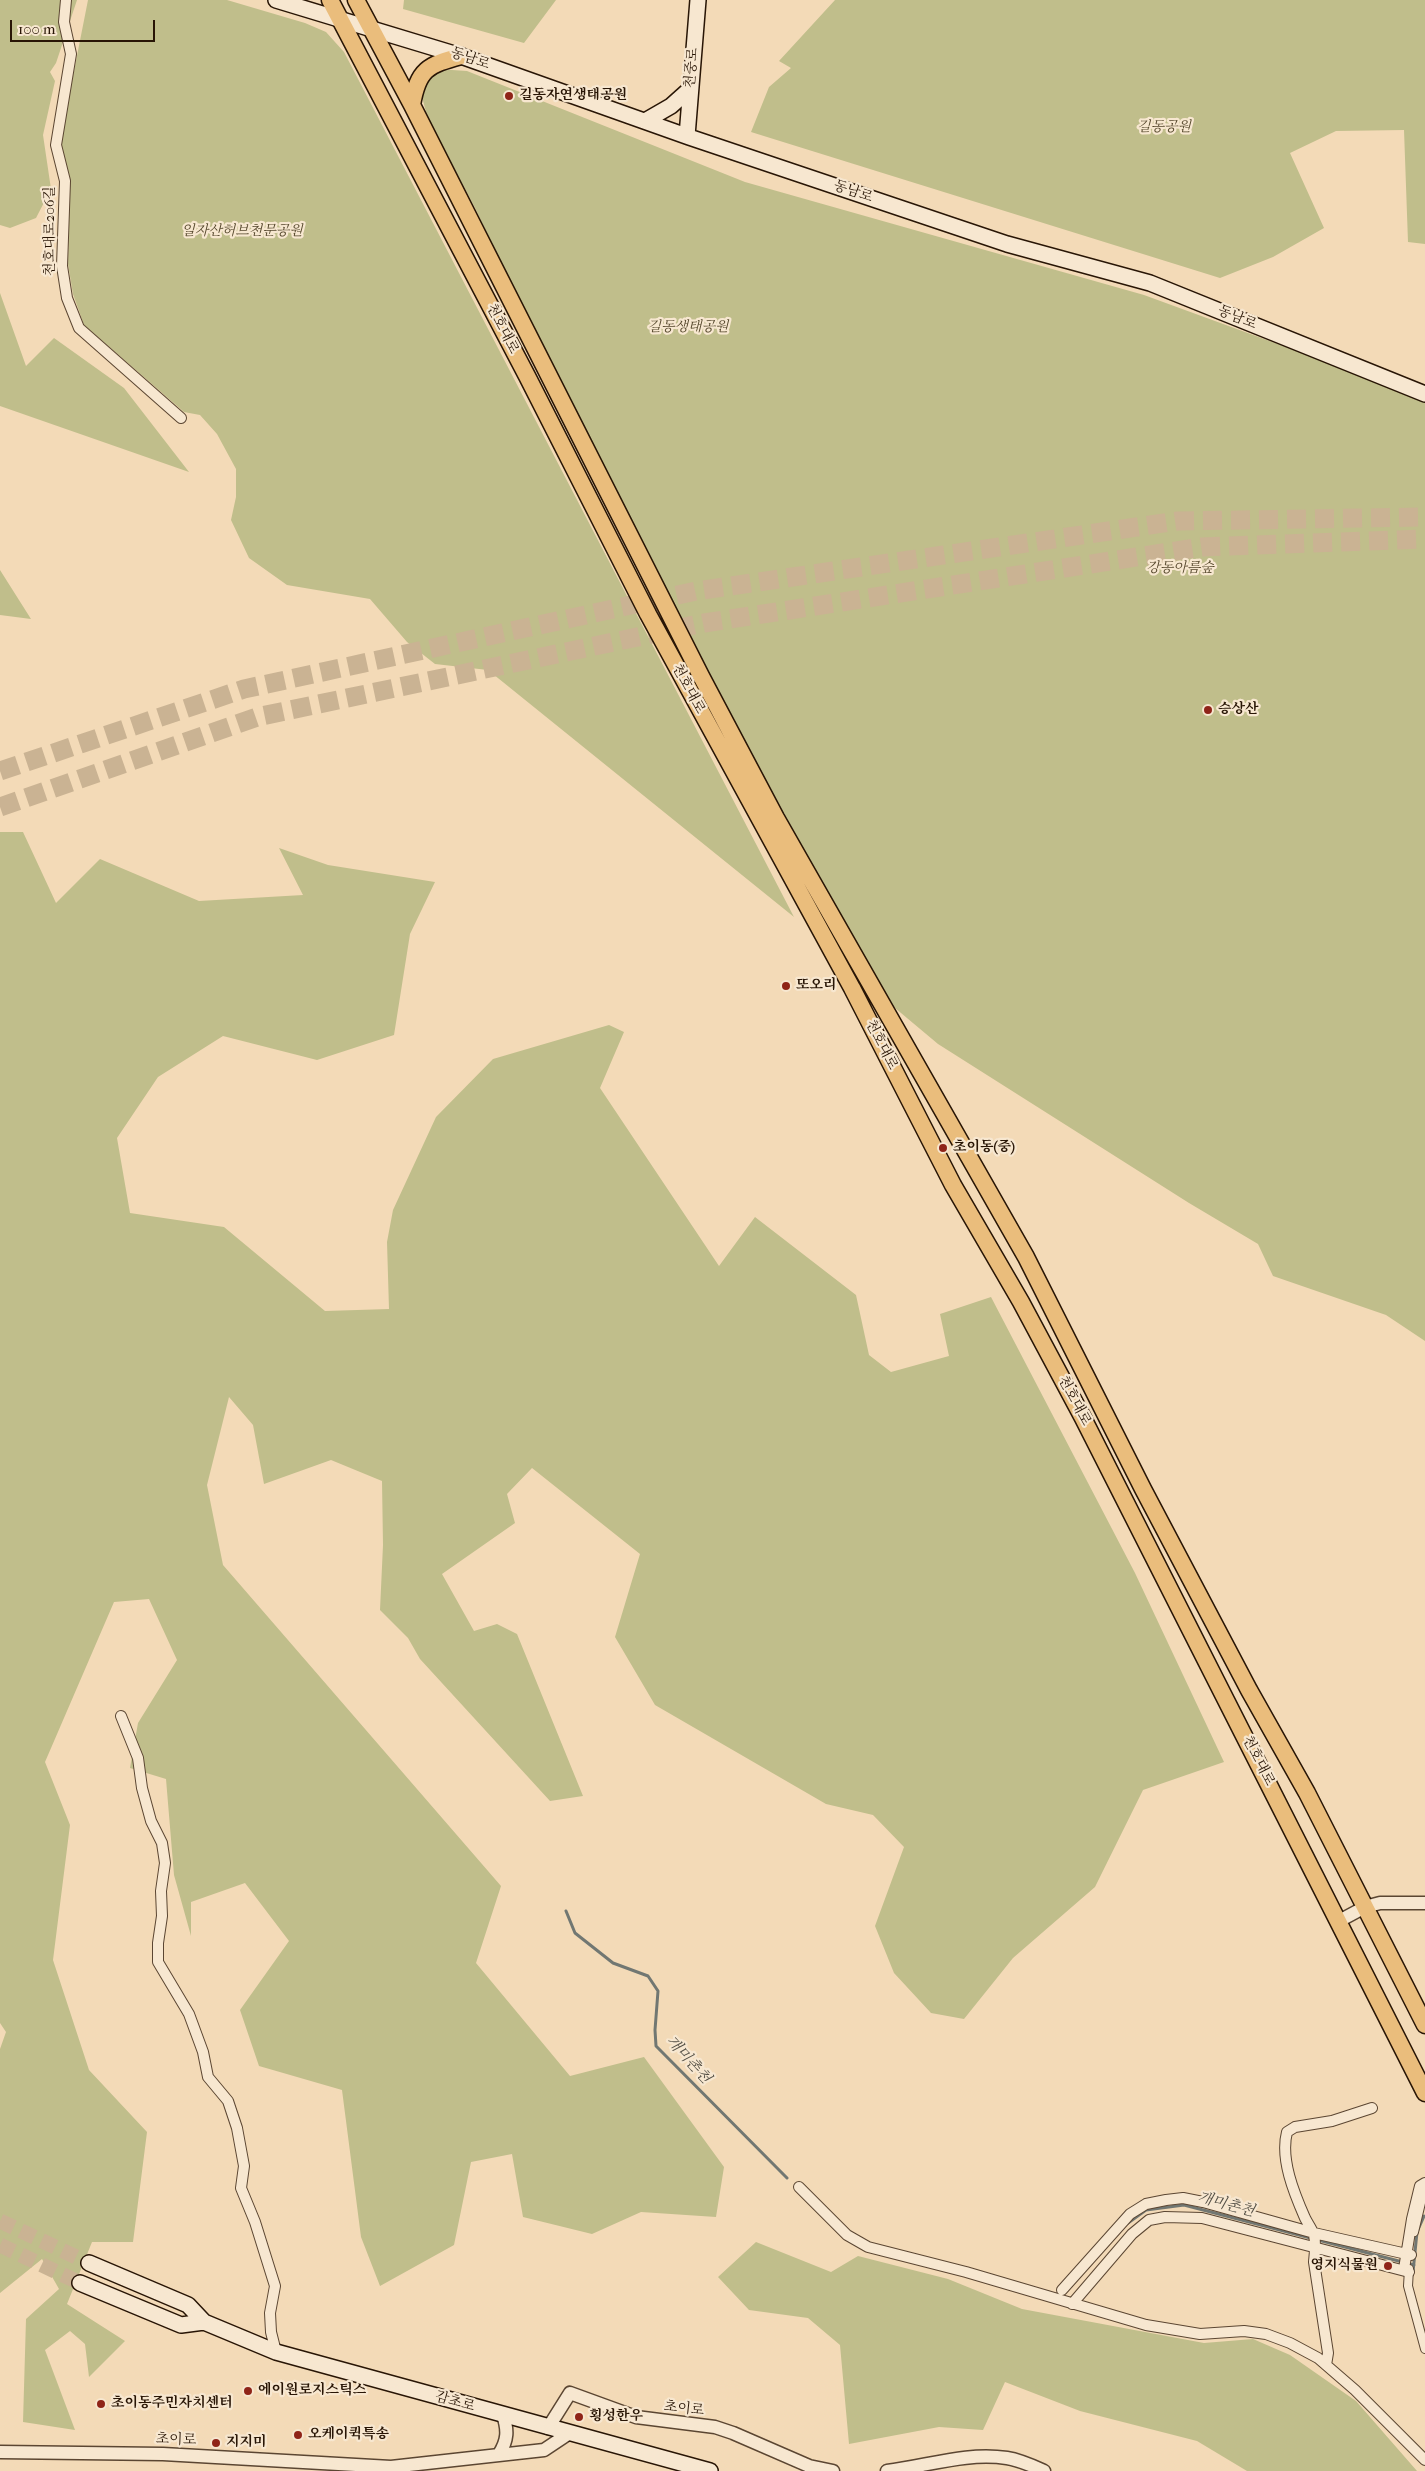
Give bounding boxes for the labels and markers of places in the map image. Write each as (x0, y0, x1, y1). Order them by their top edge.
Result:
place label: 길동자연생태공원 (519, 88, 627, 104)
marker: 길동자연생태공원 (503, 90, 515, 102)
place label: 승상산 (1218, 702, 1259, 718)
marker: 승상산 (1202, 704, 1214, 716)
place label: 또오리 (796, 978, 837, 994)
marker: 또오리 (780, 980, 792, 992)
place label: 초이동(중) (953, 1140, 1015, 1156)
marker: 초이동(중) (937, 1142, 949, 1154)
place label: 영지식물원 (1310, 2258, 1378, 2274)
marker: 영지식물원 (1382, 2260, 1394, 2272)
place label: 에이원로지스틱스 (258, 2383, 366, 2399)
marker: 에이원로지스틱스 (242, 2385, 254, 2397)
place label: 초이동주민자치센터 (111, 2396, 233, 2412)
marker: 초이동주민자치센터 (95, 2398, 107, 2410)
place label: 횡성한우 (589, 2409, 643, 2425)
marker: 횡성한우 (573, 2411, 585, 2423)
place label: 오케이퀵특송 (308, 2427, 389, 2443)
marker: 오케이퀵특송 (292, 2429, 304, 2441)
place label: 지지미 (226, 2435, 267, 2451)
marker: 지지미 (210, 2437, 222, 2449)

